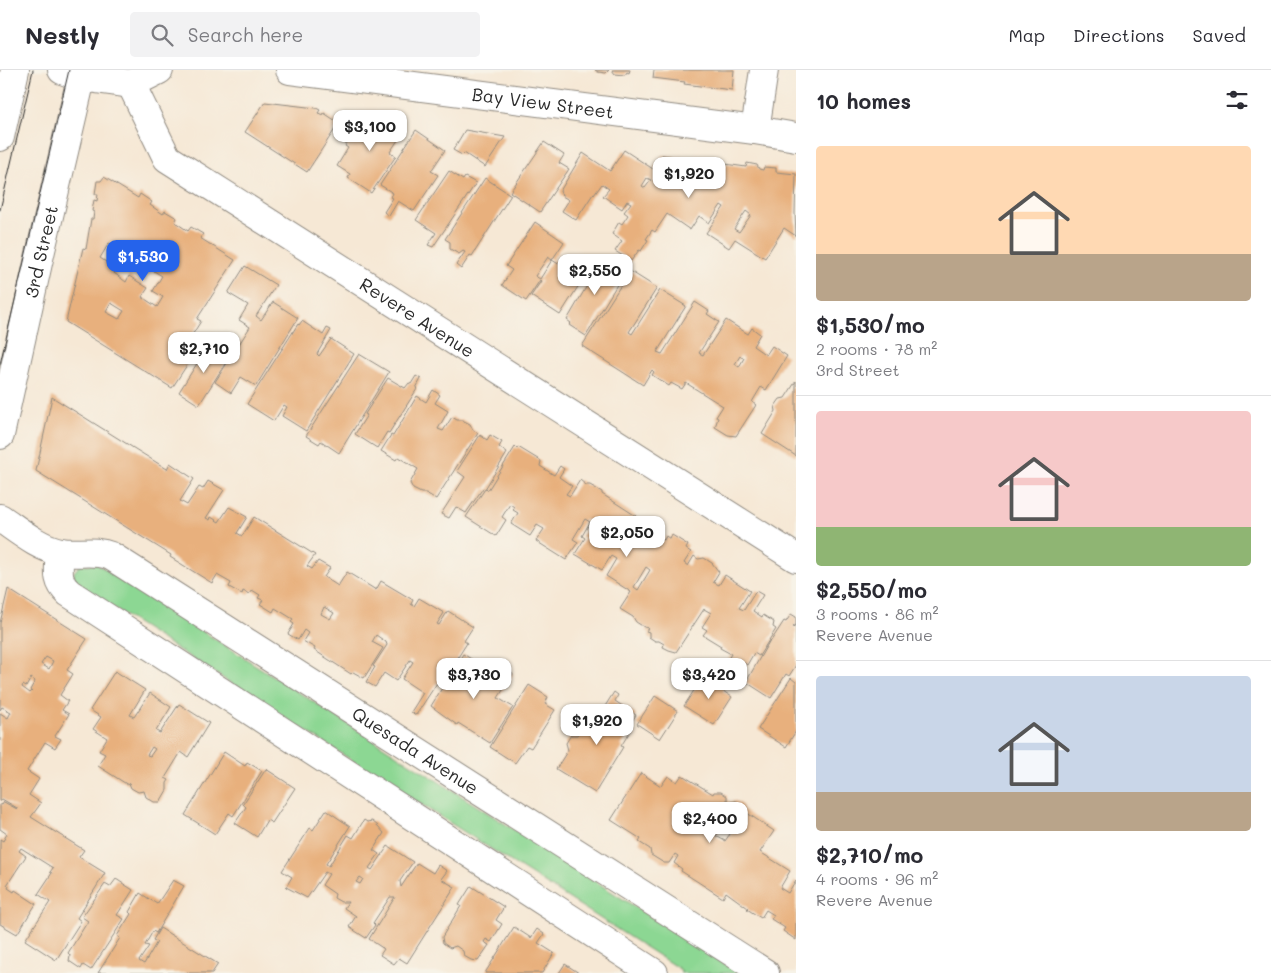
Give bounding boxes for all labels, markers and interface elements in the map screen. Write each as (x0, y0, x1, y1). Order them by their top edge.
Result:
search box (130, 12, 480, 57)
text: Nestly (25, 19, 100, 50)
icon: search (148, 21, 176, 49)
text: Search here (188, 22, 303, 47)
text: Map (1008, 23, 1045, 47)
text: Directions (1073, 23, 1165, 47)
text: Saved (1193, 23, 1246, 47)
street label: Bay View Street (471, 82, 615, 124)
icon: filters (1223, 86, 1251, 114)
text: 10 homes (816, 87, 911, 114)
pin: $3,100 (329, 109, 411, 152)
text: $3,100 (344, 115, 396, 136)
pin: $1,920 (648, 156, 730, 199)
text: $1,920 (664, 162, 714, 183)
icon: home (989, 178, 1079, 268)
street label: 3rd Street (19, 203, 63, 300)
pin: $1,530 (102, 240, 184, 282)
text: $1,530 (117, 245, 169, 266)
pin: $2,550 (554, 254, 636, 296)
text: $2,550 (569, 259, 621, 280)
street label: Revere Avenue (355, 272, 479, 363)
text: $1,530/mo (816, 311, 925, 338)
pin: $2,710 (163, 332, 245, 374)
text: $2,710 (179, 337, 229, 358)
text: 2 rooms · 78 m² (816, 338, 937, 359)
text: 3rd Street (816, 359, 900, 380)
icon: home (989, 444, 1079, 534)
pin: $2,050 (586, 516, 668, 558)
text: $2,050 (600, 521, 654, 542)
text: $2,550/mo (816, 576, 927, 603)
text: 3 rooms · 86 m² (816, 603, 939, 624)
text: Revere Avenue (816, 624, 933, 645)
pin: $3,730 (433, 658, 515, 700)
pin: $3,420 (668, 658, 750, 700)
text: $3,730 (447, 663, 501, 684)
text: $3,420 (682, 663, 736, 684)
street label: Quesada Avenue (348, 701, 483, 799)
pin: $1,920 (556, 704, 638, 746)
text: $1,920 (572, 709, 622, 730)
icon: home (989, 709, 1079, 799)
pin: $2,400 (669, 802, 751, 844)
text: $2,400 (683, 807, 737, 828)
text: $2,710/mo (816, 841, 923, 868)
text: 4 rooms · 96 m² (816, 868, 938, 889)
text: Revere Avenue (816, 889, 933, 910)

